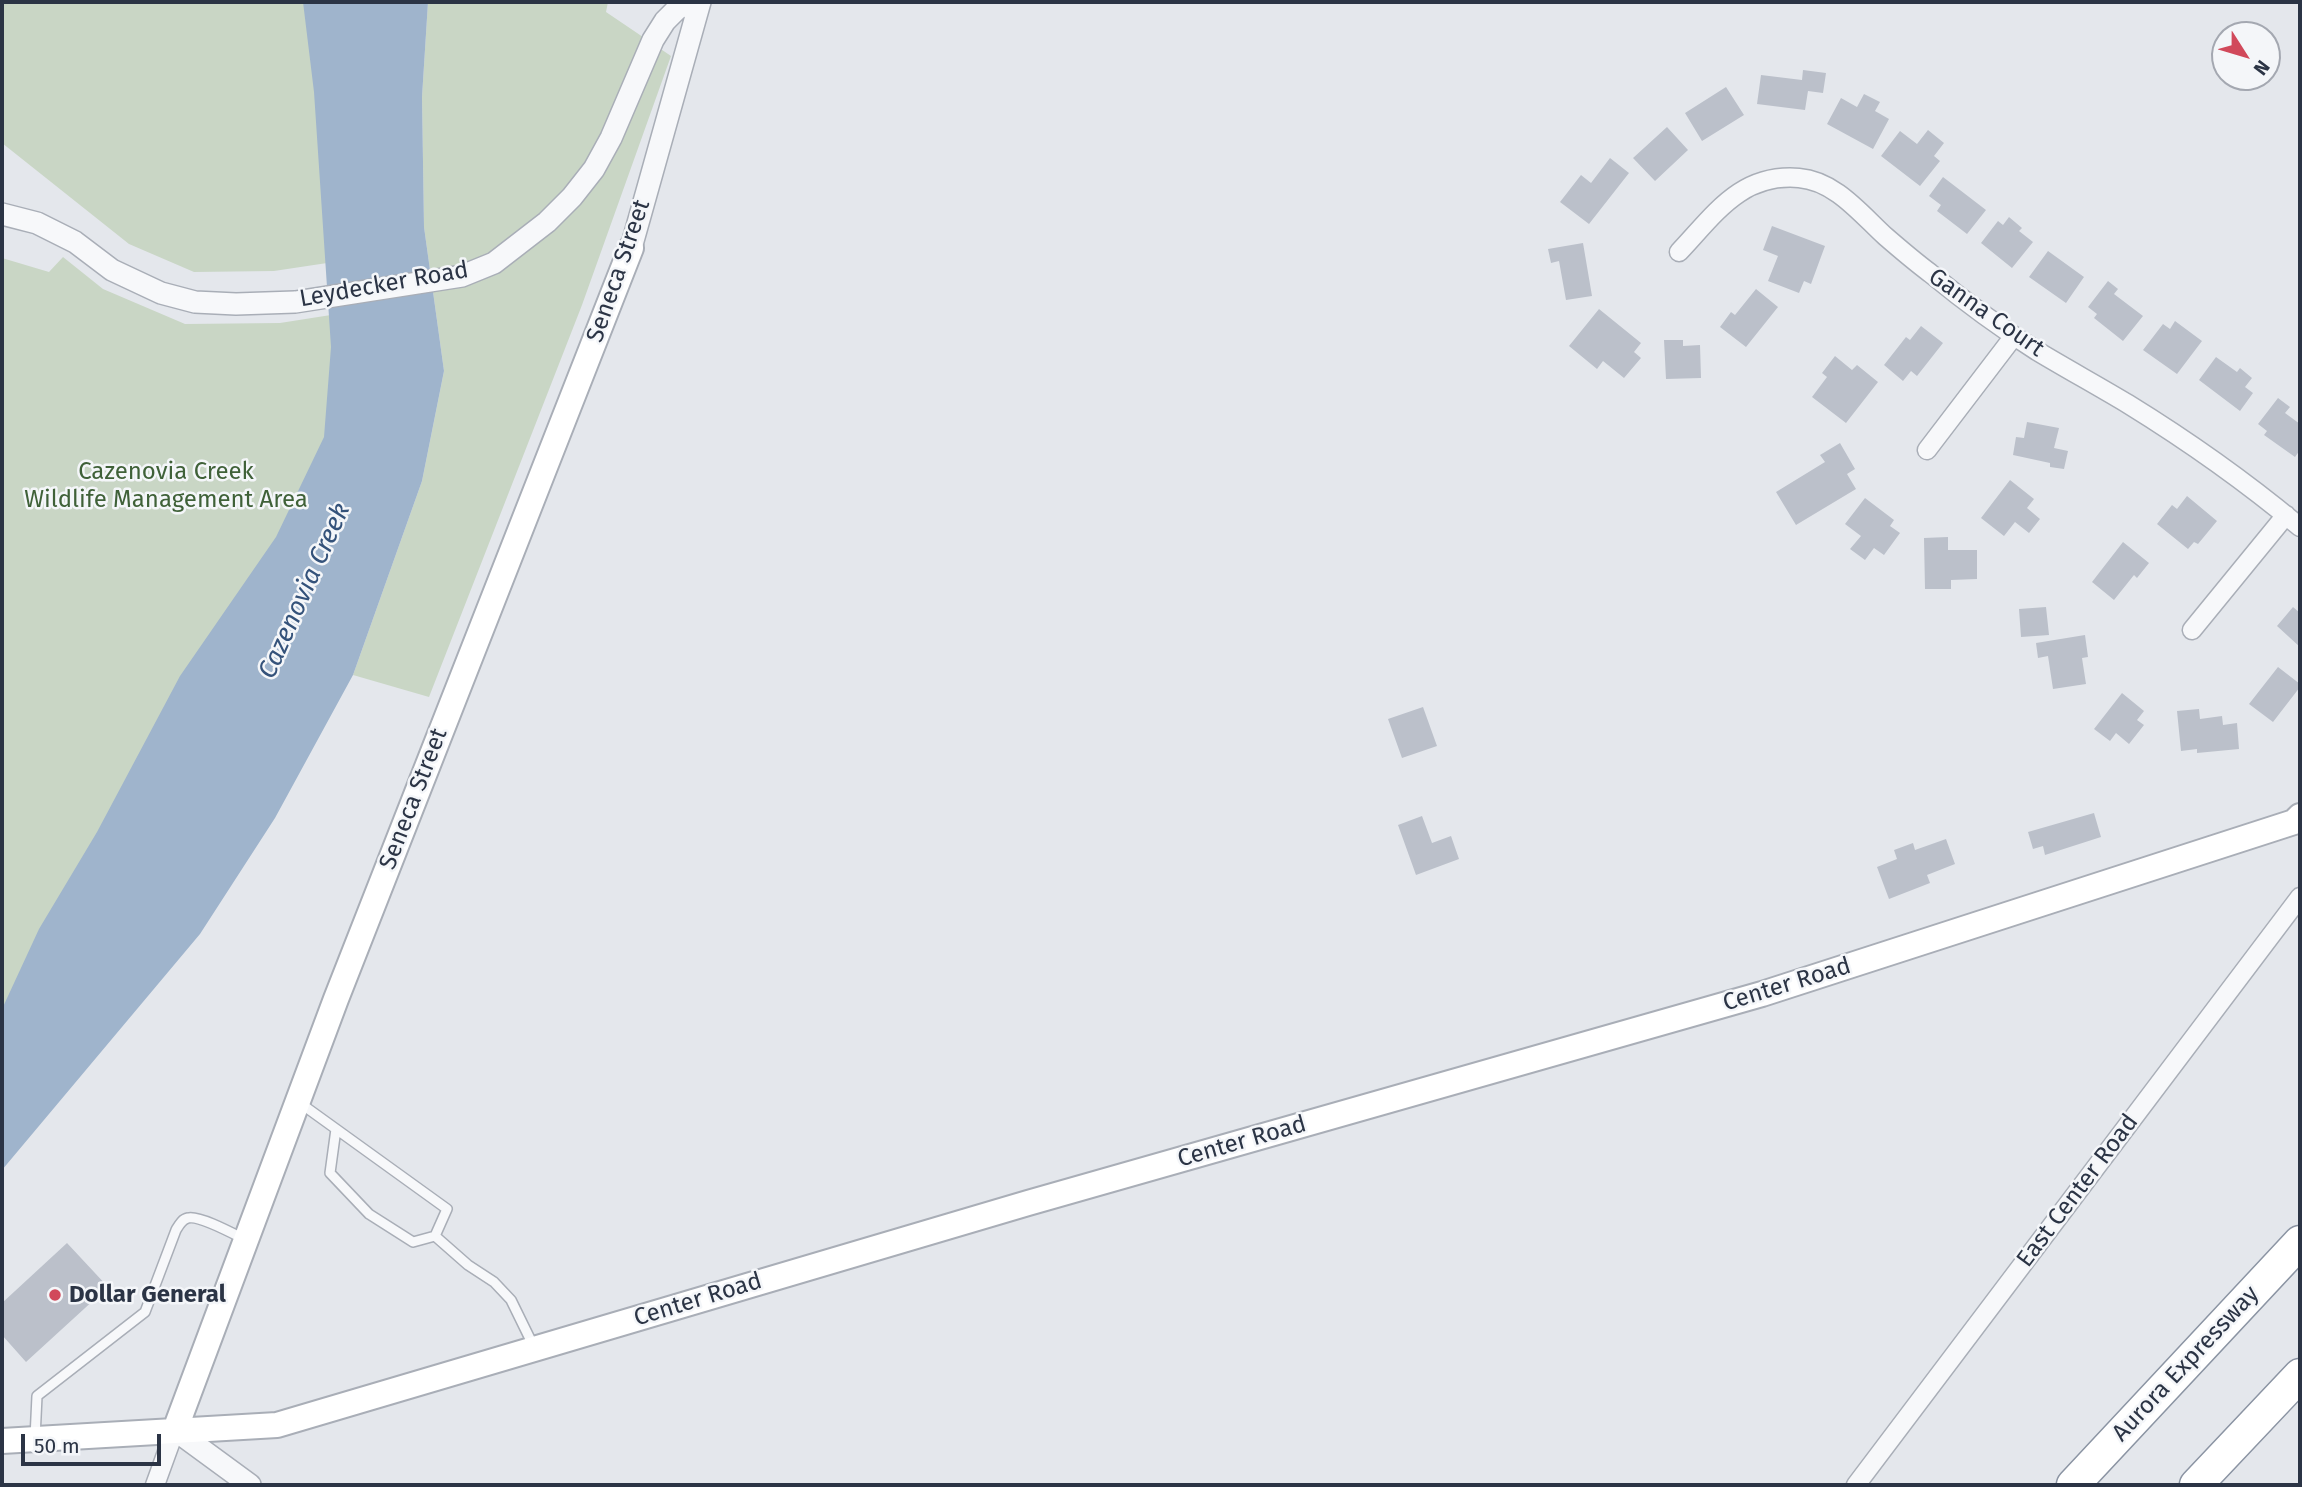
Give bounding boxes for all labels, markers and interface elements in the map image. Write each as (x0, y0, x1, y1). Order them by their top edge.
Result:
north arrow (2211, 21, 2281, 91)
text: N (2249, 56, 2275, 80)
street label: Seneca Street (581, 196, 657, 346)
street label: Leydecker Road (297, 256, 471, 314)
street label: Ganna Court (1923, 263, 2049, 363)
park label: Cazenovia Creek Wildlife Management Area (24, 458, 308, 514)
water label: Cazenovia Creek (252, 498, 358, 684)
street label: Seneca Street (374, 724, 454, 874)
street label: Center Road (1719, 952, 1855, 1018)
street label: East Center Road (2011, 1109, 2145, 1273)
street label: Center Road (1174, 1110, 1310, 1174)
street label: Center Road (630, 1267, 766, 1333)
street label: Aurora Expressway (2107, 1280, 2265, 1448)
place label: Dollar General (69, 1281, 226, 1309)
marker: Dollar General (47, 1287, 63, 1303)
scale bar (24, 1420, 164, 1464)
text: 50 m (34, 1433, 80, 1459)

